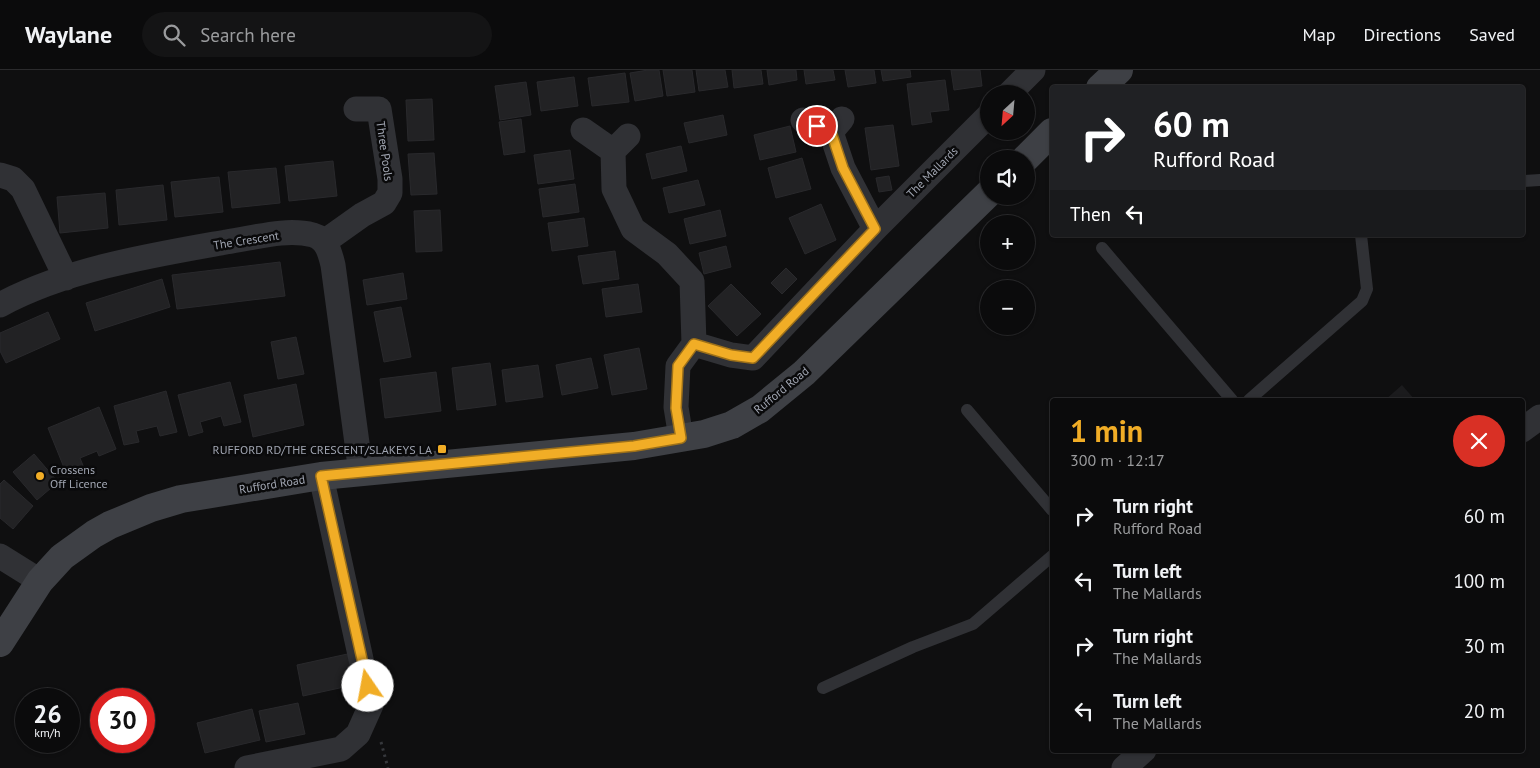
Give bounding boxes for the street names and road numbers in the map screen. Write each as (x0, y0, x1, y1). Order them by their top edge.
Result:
street label: Three Pools (373, 120, 397, 182)
street label: The Mallards (903, 143, 961, 201)
street label: The Crescent (212, 227, 280, 253)
street label: Rufford Road (750, 363, 812, 417)
street label: Rufford Road (238, 471, 306, 497)

